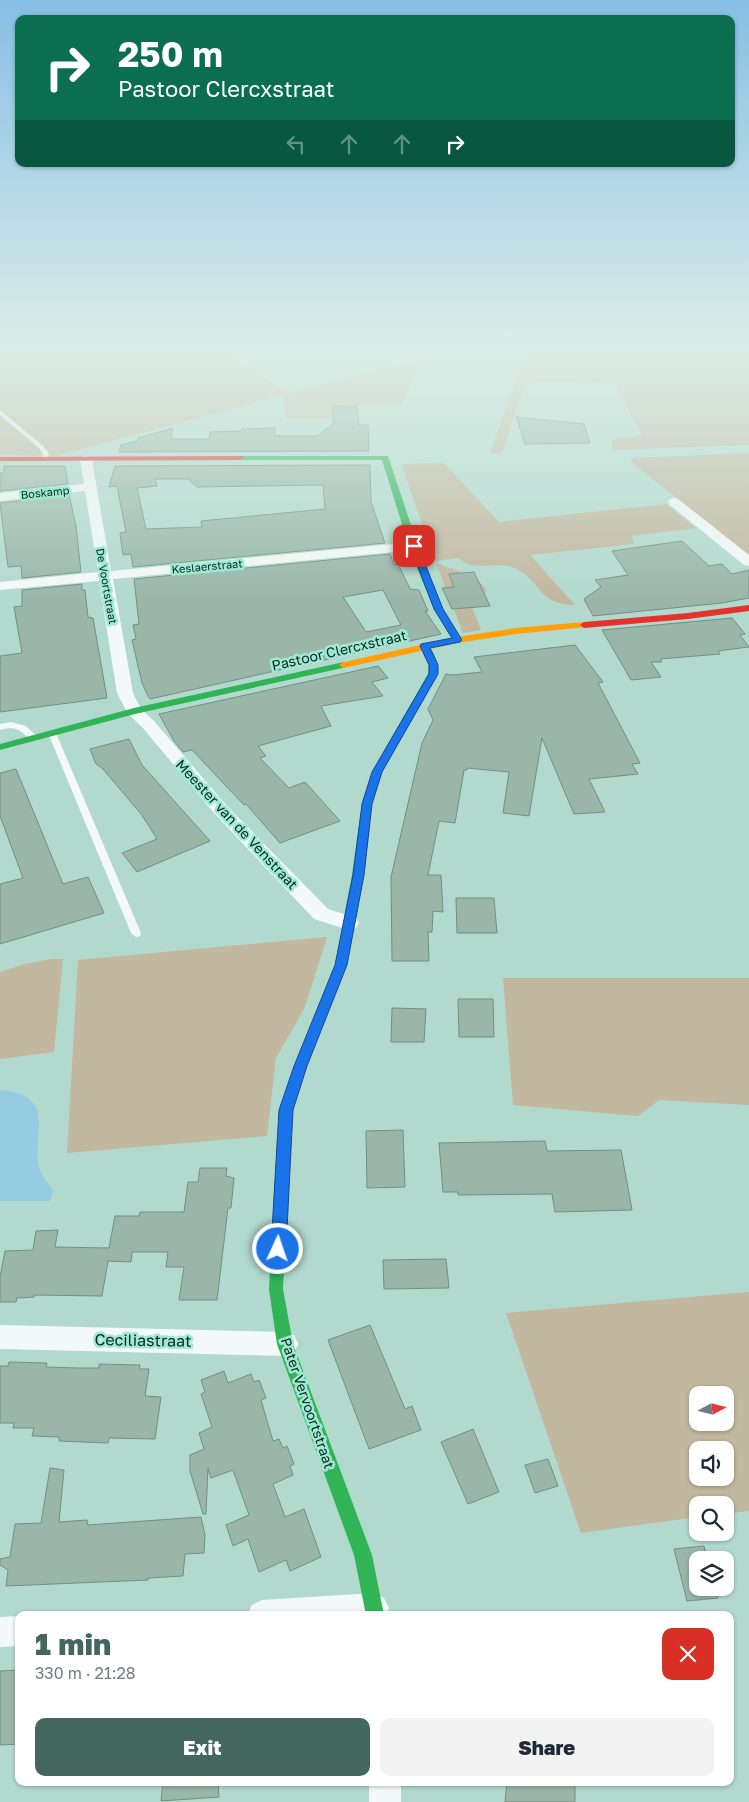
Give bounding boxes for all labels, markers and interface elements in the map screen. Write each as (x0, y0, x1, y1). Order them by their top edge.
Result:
text: 250 m (118, 33, 223, 75)
icon: right (35, 35, 100, 100)
text: Pastoor Clercxstraat (118, 75, 335, 102)
icon: left (282, 130, 310, 158)
icon: ahead (335, 130, 363, 158)
icon: ahead (388, 130, 416, 158)
icon: right (441, 130, 469, 158)
street label: Boskamp (20, 483, 70, 501)
pin (393, 525, 435, 567)
icon: arrive (400, 532, 428, 560)
street label: De Voortstraat (94, 547, 120, 625)
street label: Keslaerstraat (171, 556, 243, 576)
street label: Pastoor Clercxstraat (270, 626, 408, 674)
street label: Meester van de Venstraat (172, 756, 302, 892)
position arrow (251, 1222, 303, 1274)
street label: Ceciliastraat (94, 1329, 192, 1351)
street label: Pater Vervoortstraat (278, 1335, 338, 1471)
north arrow (689, 1386, 734, 1431)
map controls (689, 1386, 734, 1596)
button: sound (689, 1441, 734, 1486)
button: search (689, 1496, 734, 1541)
button: layers (689, 1551, 734, 1596)
text: 1 min (35, 1626, 111, 1662)
button: close (662, 1628, 714, 1680)
text: 330 m · 21:28 (35, 1663, 135, 1683)
button: Exit (35, 1718, 370, 1776)
button: Share (380, 1718, 714, 1776)

